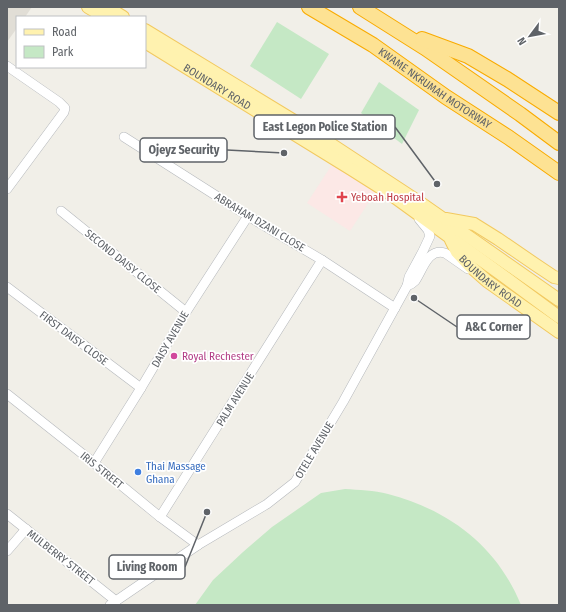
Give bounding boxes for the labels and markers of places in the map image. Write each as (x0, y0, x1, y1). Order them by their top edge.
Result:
callout: East Legon Police Station (254, 115, 395, 139)
callout: Ojeyz Security (140, 138, 227, 162)
marker: Yeboah Hospital (336, 191, 348, 203)
place label: Yeboah Hospital (351, 191, 424, 204)
callout: A&C Corner (457, 315, 530, 339)
place label: Royal Rechester (182, 350, 254, 363)
marker: Royal Rechester (169, 351, 179, 361)
place label: Thai Massage Ghana (146, 460, 206, 486)
marker: Thai Massage Ghana (133, 467, 143, 477)
callout: Living Room (109, 555, 185, 579)

